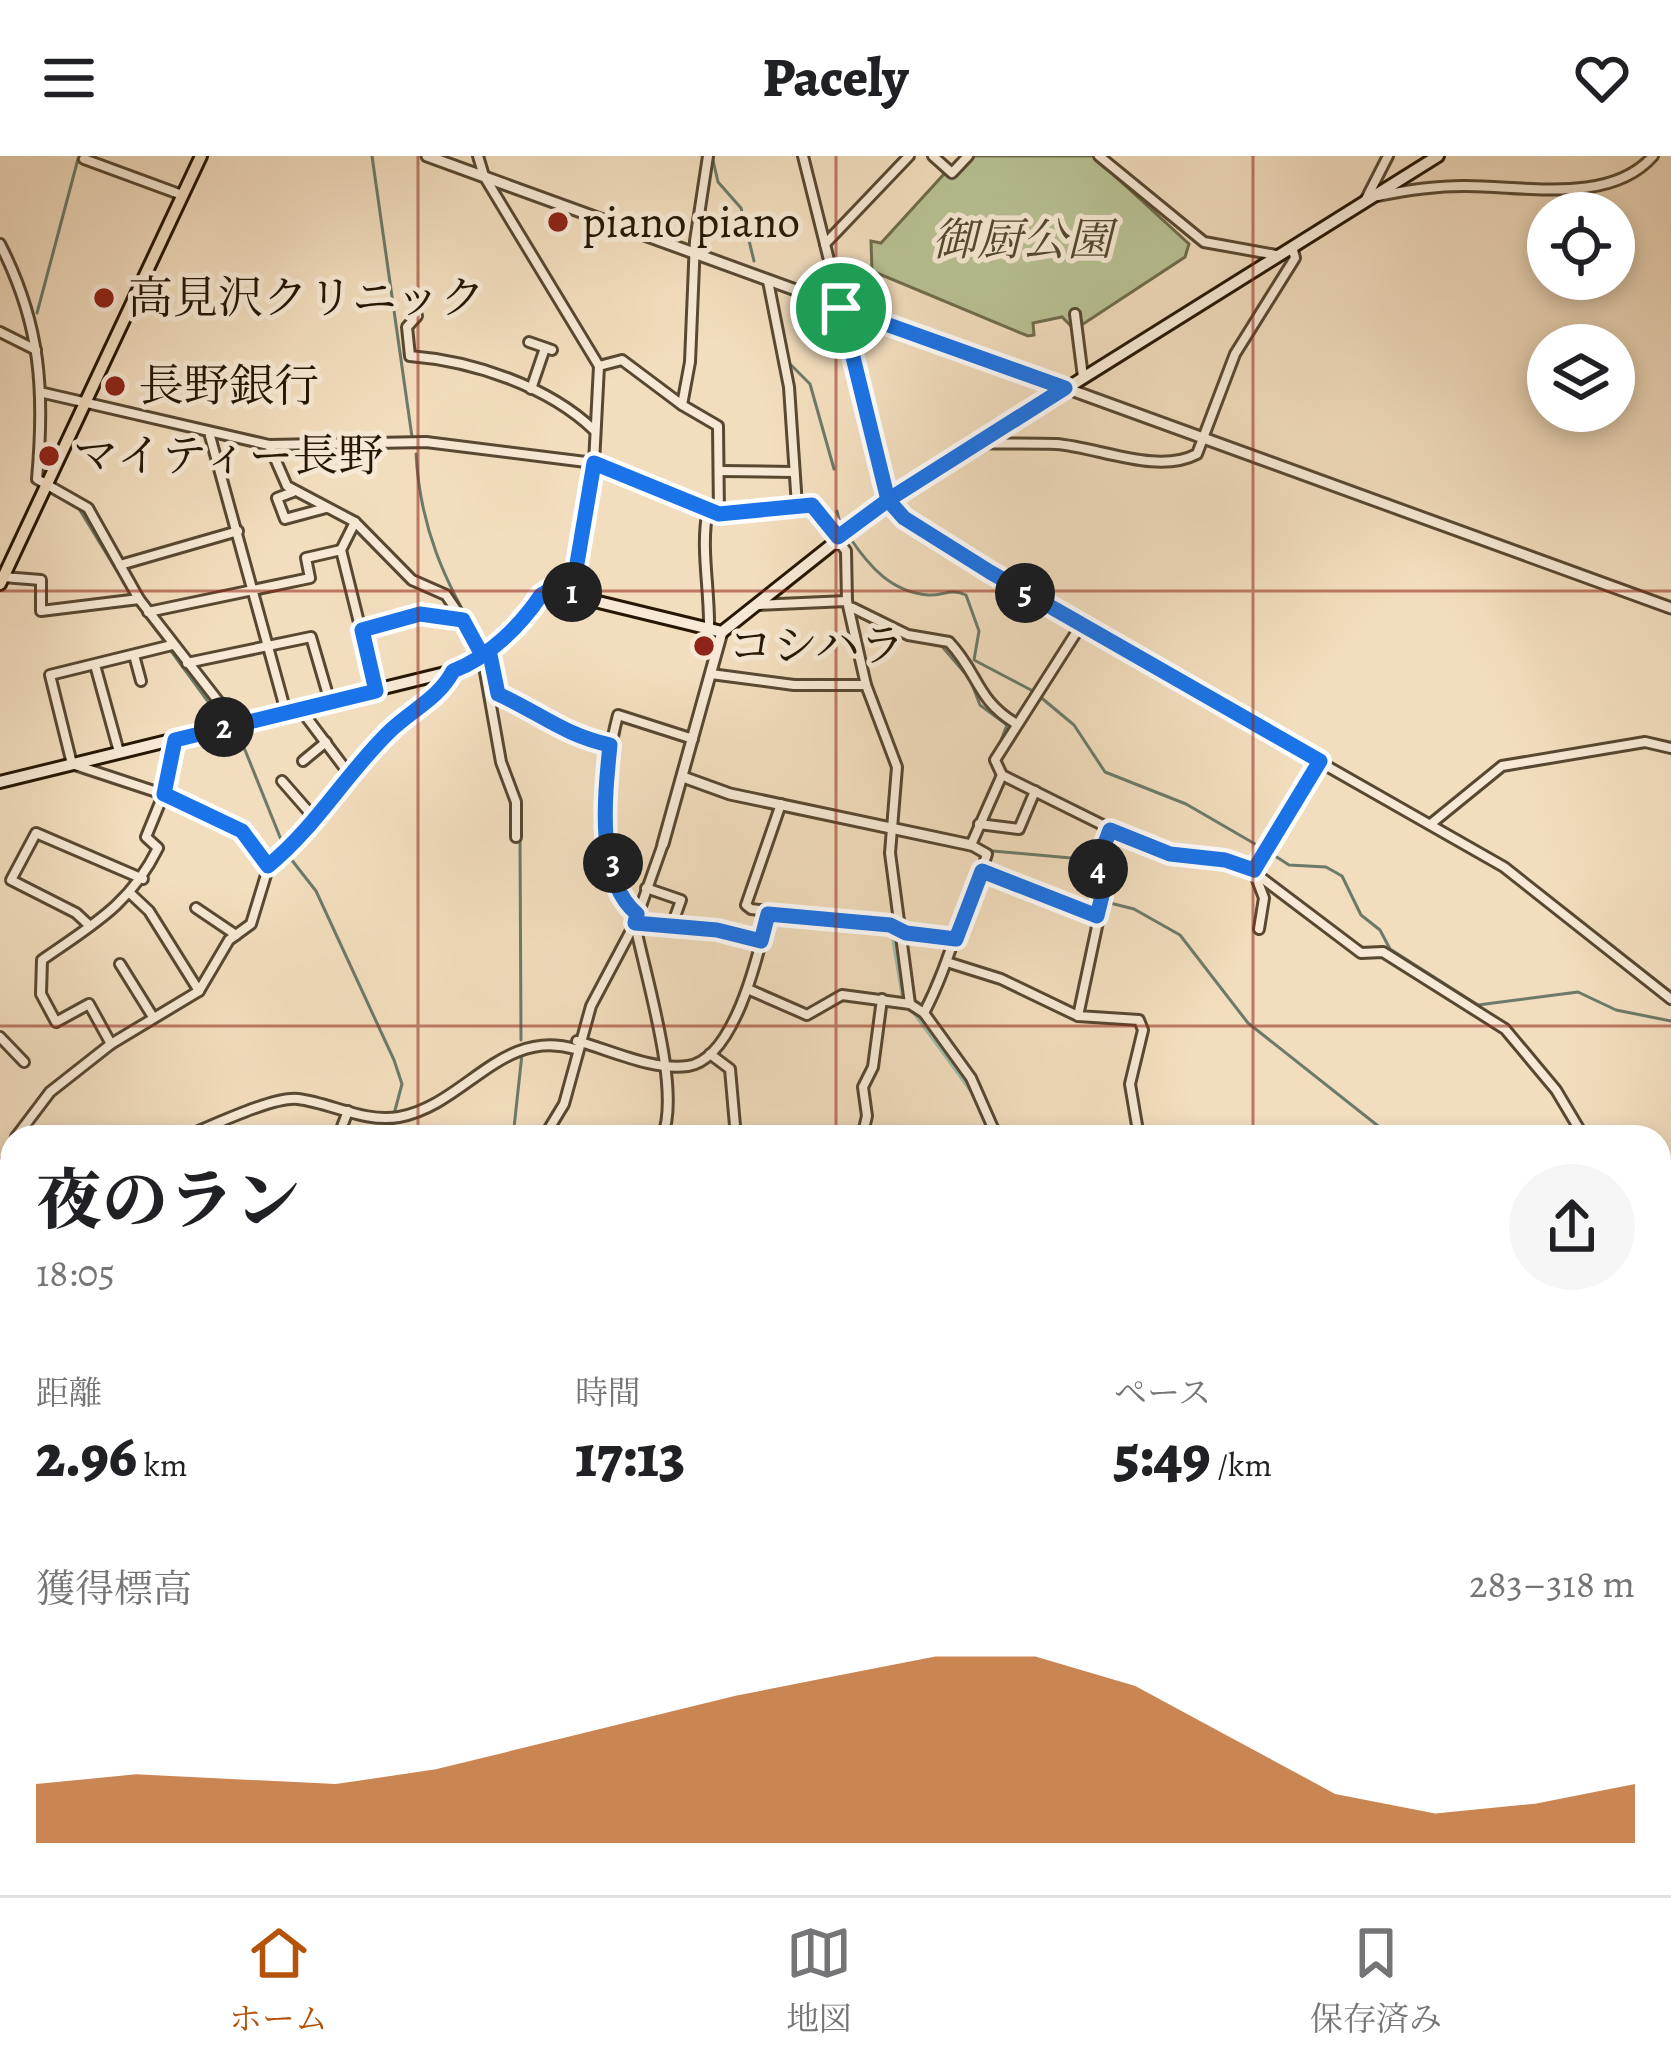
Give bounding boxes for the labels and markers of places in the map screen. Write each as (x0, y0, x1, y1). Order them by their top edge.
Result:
place label: piano piano (582, 191, 800, 253)
marker: piano piano (545, 209, 571, 235)
pin (790, 257, 892, 359)
place label: 高見沢クリニック (128, 267, 485, 329)
marker: 高見沢クリニック (91, 285, 117, 311)
place label: 長野銀行 (139, 355, 319, 417)
marker: 長野銀行 (102, 373, 128, 399)
place label: マイティー長野 (73, 425, 384, 487)
marker: マイティー長野 (36, 443, 62, 469)
pin: 1 (542, 562, 602, 622)
pin: 5 (995, 563, 1055, 623)
place label: コシハラ (728, 615, 905, 677)
marker: コシハラ (691, 633, 717, 659)
pin: 2 (194, 697, 254, 757)
pin: 3 (583, 833, 643, 893)
pin: 4 (1068, 839, 1128, 899)

